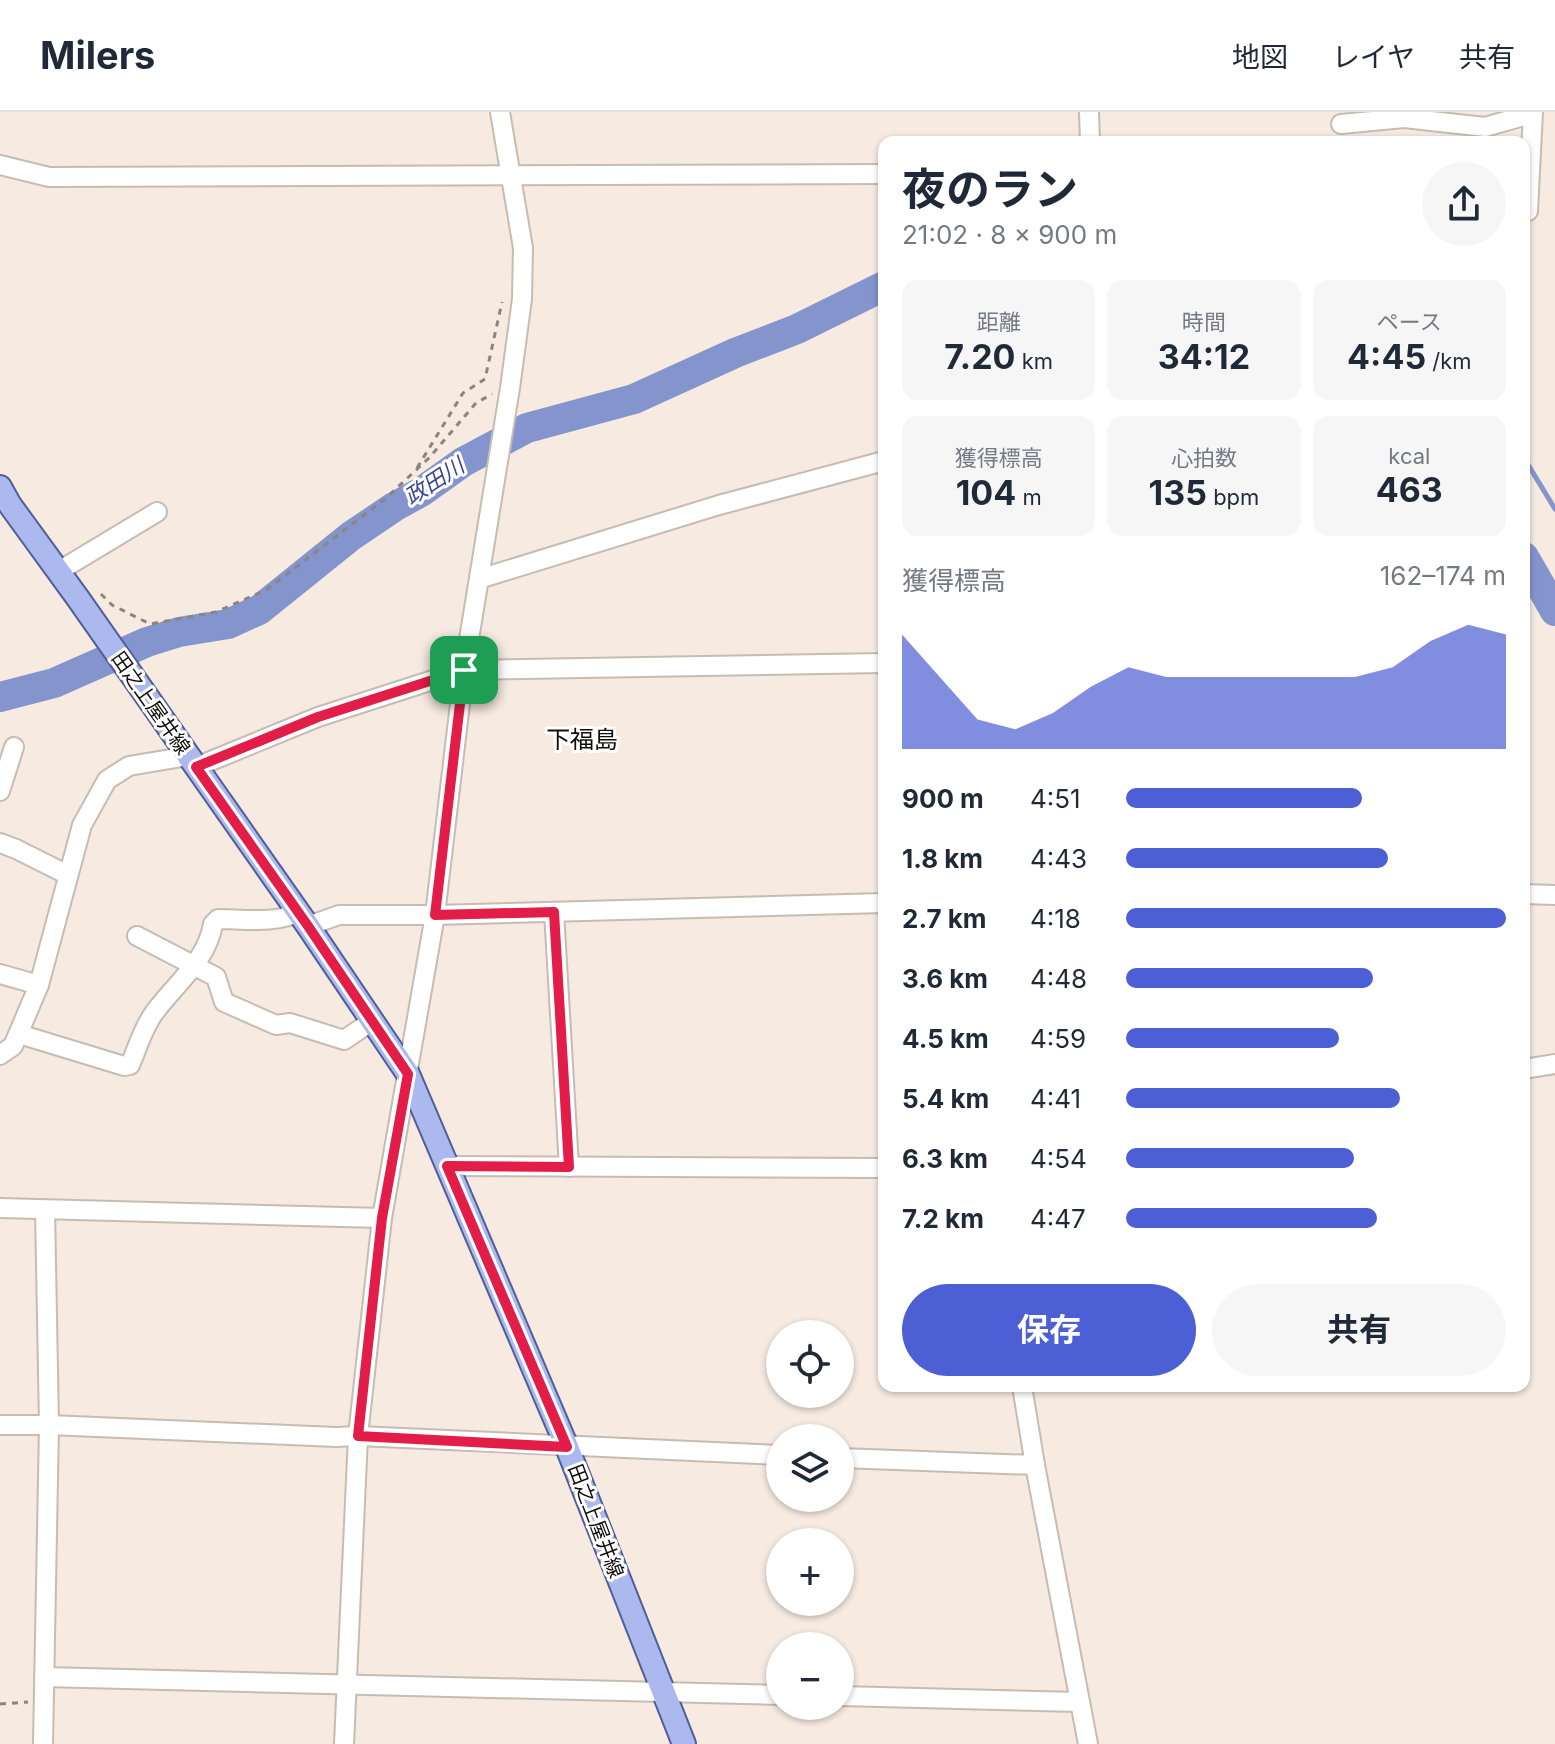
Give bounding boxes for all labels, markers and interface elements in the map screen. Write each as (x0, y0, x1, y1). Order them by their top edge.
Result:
text: Milers (40, 32, 155, 78)
text: 地図 (1232, 40, 1288, 74)
text: レイヤ (1332, 40, 1415, 74)
text: 共有 (1459, 40, 1515, 74)
text: 夜のラン (902, 162, 1078, 216)
button: share (1422, 162, 1506, 246)
text: 21:02 · 8 × 900 m (902, 219, 1117, 250)
text: 距離 (977, 309, 1021, 335)
text: 時間 (1182, 309, 1226, 335)
text: ペース (1377, 309, 1442, 335)
text: 7.20 (944, 336, 1016, 377)
text: 34:12 (1158, 336, 1250, 377)
text: 4:45 (1347, 336, 1426, 377)
text: km (1016, 348, 1053, 374)
text: /km (1426, 348, 1472, 374)
text: kcal (1388, 443, 1430, 469)
text: 獲得標高 (955, 445, 1043, 471)
text: 心拍数 (1171, 445, 1237, 471)
water label: 政田川 (399, 451, 470, 510)
text: 463 (1376, 469, 1443, 510)
text: 104 (956, 472, 1016, 513)
text: 135 (1149, 472, 1207, 513)
text: m (1016, 484, 1042, 510)
text: bpm (1207, 484, 1259, 510)
text: 162–174 m (1380, 560, 1506, 591)
text: 獲得標高 (902, 565, 1006, 596)
pin (430, 636, 498, 704)
street label: 田之上屋井線 (107, 647, 195, 759)
icon: arrive (442, 648, 486, 692)
district label: 下福島 (546, 725, 618, 754)
text: 900 m (902, 783, 984, 814)
text: 4:51 (1030, 783, 1081, 814)
text: 1.8 km (902, 843, 983, 874)
text: 4:43 (1030, 843, 1087, 874)
text: 2.7 km (902, 903, 987, 934)
text: 4:18 (1030, 903, 1081, 934)
text: 3.6 km (902, 963, 988, 994)
text: 4:48 (1030, 963, 1087, 994)
text: 4.5 km (902, 1023, 989, 1054)
text: 4:59 (1030, 1023, 1086, 1054)
text: 5.4 km (902, 1083, 989, 1114)
text: 4:41 (1030, 1083, 1081, 1114)
text: 6.3 km (902, 1143, 988, 1174)
text: 4:54 (1030, 1143, 1087, 1174)
text: 7.2 km (902, 1203, 984, 1234)
text: 4:47 (1030, 1203, 1086, 1234)
button: 保存 (902, 1284, 1196, 1376)
button: 共有 (1212, 1284, 1506, 1376)
map controls (766, 1320, 854, 1720)
button: locate (766, 1320, 854, 1408)
button: layers (766, 1424, 854, 1512)
street label: 田之上屋井線 (563, 1461, 629, 1581)
button: + (766, 1528, 854, 1616)
button: − (766, 1632, 854, 1720)

